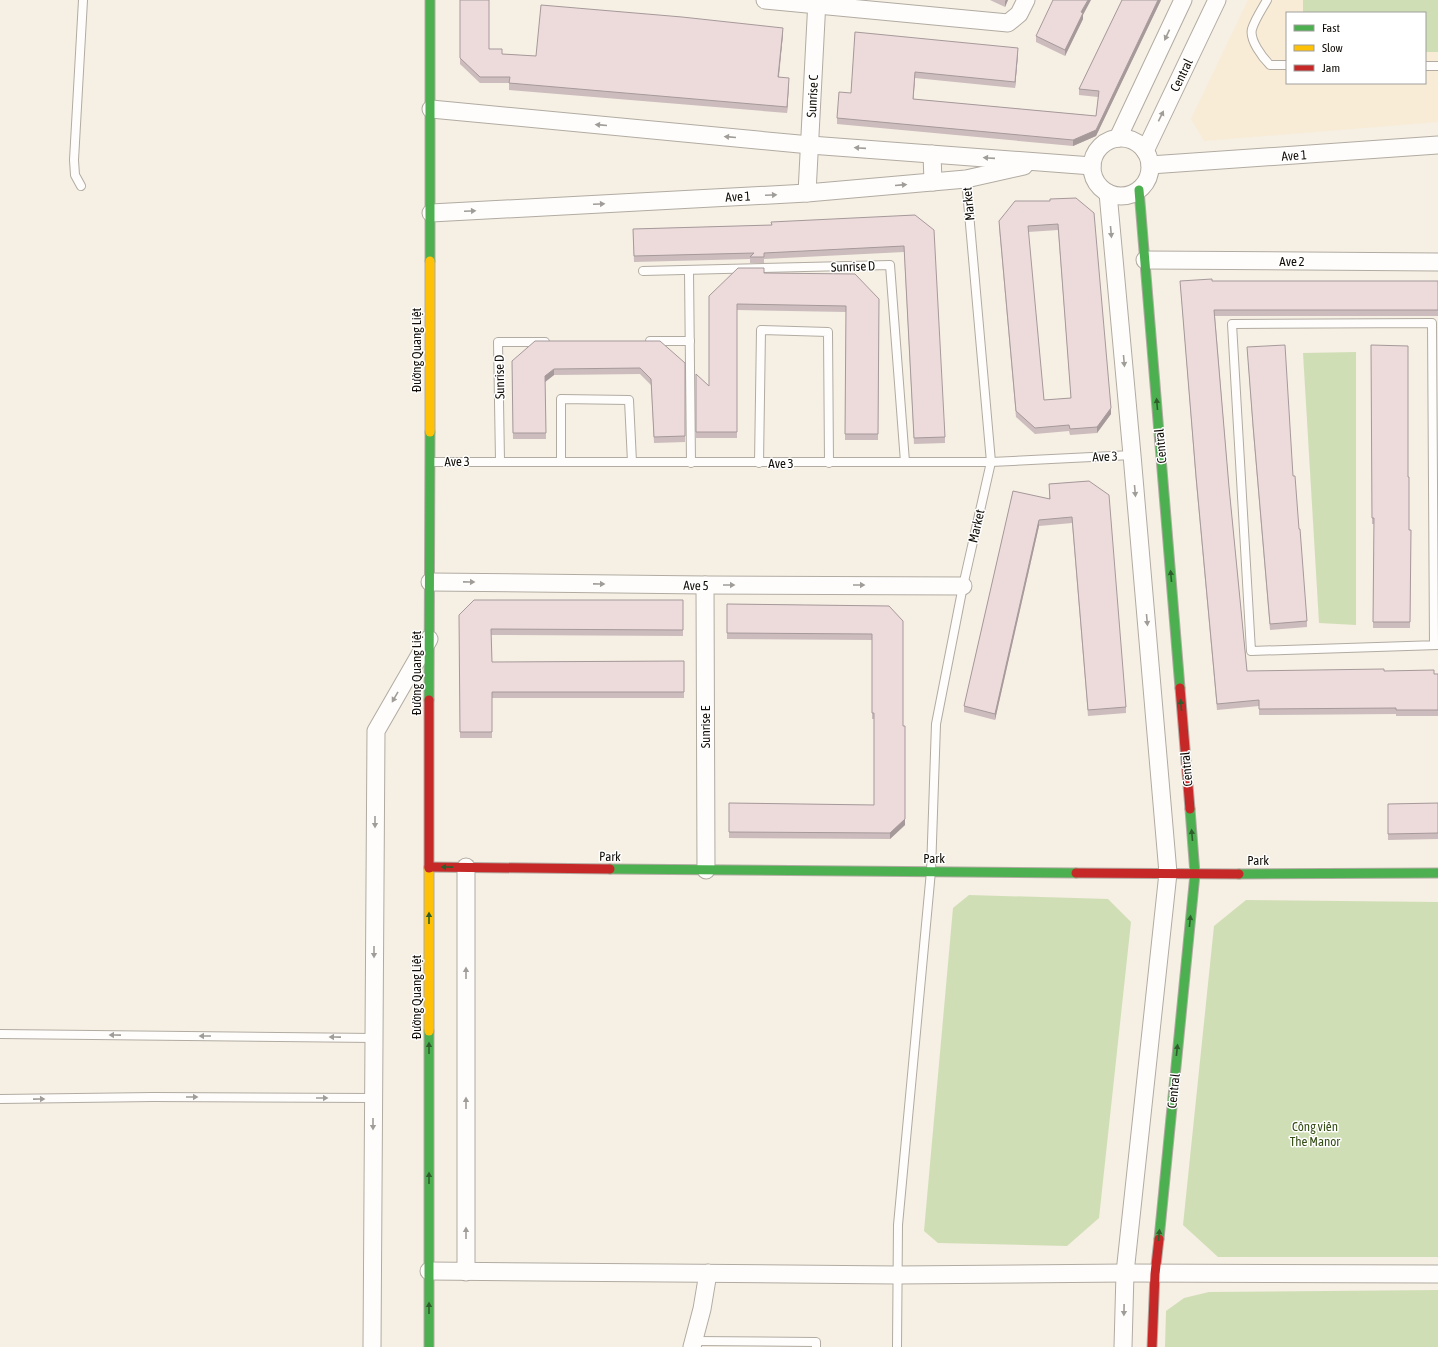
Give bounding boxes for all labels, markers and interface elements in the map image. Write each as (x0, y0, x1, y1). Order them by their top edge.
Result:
legend (1286, 12, 1426, 84)
text: Fast (1322, 21, 1340, 35)
one-way arrow (1164, 30, 1170, 41)
text: Slow (1322, 41, 1343, 55)
street label: Central (1167, 56, 1196, 94)
text: Jam (1322, 61, 1340, 75)
street label: Sunrise C (804, 74, 821, 118)
one-way arrow (1158, 110, 1164, 121)
one-way arrow (595, 122, 607, 128)
one-way arrow (724, 134, 736, 140)
one-way arrow (854, 145, 866, 152)
street label: Ave 1 (1281, 147, 1307, 164)
one-way arrow (983, 155, 995, 162)
one-way arrow (895, 181, 907, 188)
street label: Market (960, 186, 977, 221)
street label: Ave 1 (725, 188, 751, 205)
one-way arrow (765, 191, 777, 198)
one-way arrow (593, 200, 605, 207)
one-way arrow (464, 207, 476, 214)
one-way arrow (1108, 226, 1115, 238)
street label: Ave 2 (1279, 254, 1305, 269)
street label: Sunrise D (831, 258, 875, 275)
street label: Đường Quang Liệt (409, 307, 424, 392)
street label: Sunrise D (492, 355, 507, 399)
one-way arrow (1120, 355, 1127, 367)
one-way arrow (1153, 398, 1160, 410)
street label: Central (1151, 427, 1169, 464)
street label: Ave 3 (1092, 449, 1118, 464)
street label: Ave 3 (444, 454, 470, 469)
street label: Ave 3 (768, 456, 794, 471)
one-way arrow (1132, 484, 1139, 497)
street label: Market (965, 508, 988, 544)
one-way arrow (1167, 570, 1174, 582)
street label: Ave 5 (683, 578, 709, 593)
one-way arrow (463, 579, 476, 585)
one-way arrow (593, 581, 606, 587)
one-way arrow (723, 582, 736, 588)
one-way arrow (853, 582, 866, 588)
one-way arrow (1143, 614, 1150, 626)
street label: Đường Quang Liệt (409, 630, 424, 715)
one-way arrow (392, 691, 399, 703)
one-way arrow (1178, 699, 1184, 711)
street label: Sunrise E (698, 705, 713, 748)
street label: Central (1177, 750, 1195, 787)
one-way arrow (372, 816, 378, 829)
one-way arrow (1188, 829, 1195, 841)
street label: Park (599, 849, 621, 864)
street label: Park (923, 851, 945, 866)
street label: Park (1247, 853, 1269, 868)
one-way arrow (440, 864, 453, 870)
one-way arrow (426, 911, 432, 924)
one-way arrow (1187, 915, 1193, 927)
one-way arrow (371, 946, 377, 959)
street label: Đường Quang Liệt (409, 954, 424, 1039)
one-way arrow (463, 966, 469, 979)
one-way arrow (108, 1032, 121, 1038)
one-way arrow (198, 1033, 211, 1039)
one-way arrow (328, 1034, 341, 1040)
one-way arrow (426, 1041, 432, 1054)
one-way arrow (1174, 1044, 1180, 1056)
street label: Central (1164, 1072, 1183, 1109)
one-way arrow (186, 1094, 199, 1100)
one-way arrow (33, 1095, 45, 1102)
one-way arrow (316, 1095, 329, 1101)
one-way arrow (463, 1096, 469, 1109)
one-way arrow (370, 1118, 376, 1131)
park label: Công viên The Manor (1290, 1119, 1340, 1149)
one-way arrow (426, 1171, 432, 1184)
one-way arrow (463, 1226, 469, 1239)
one-way arrow (1155, 1229, 1162, 1241)
one-way arrow (426, 1301, 432, 1314)
one-way arrow (1121, 1304, 1127, 1317)

